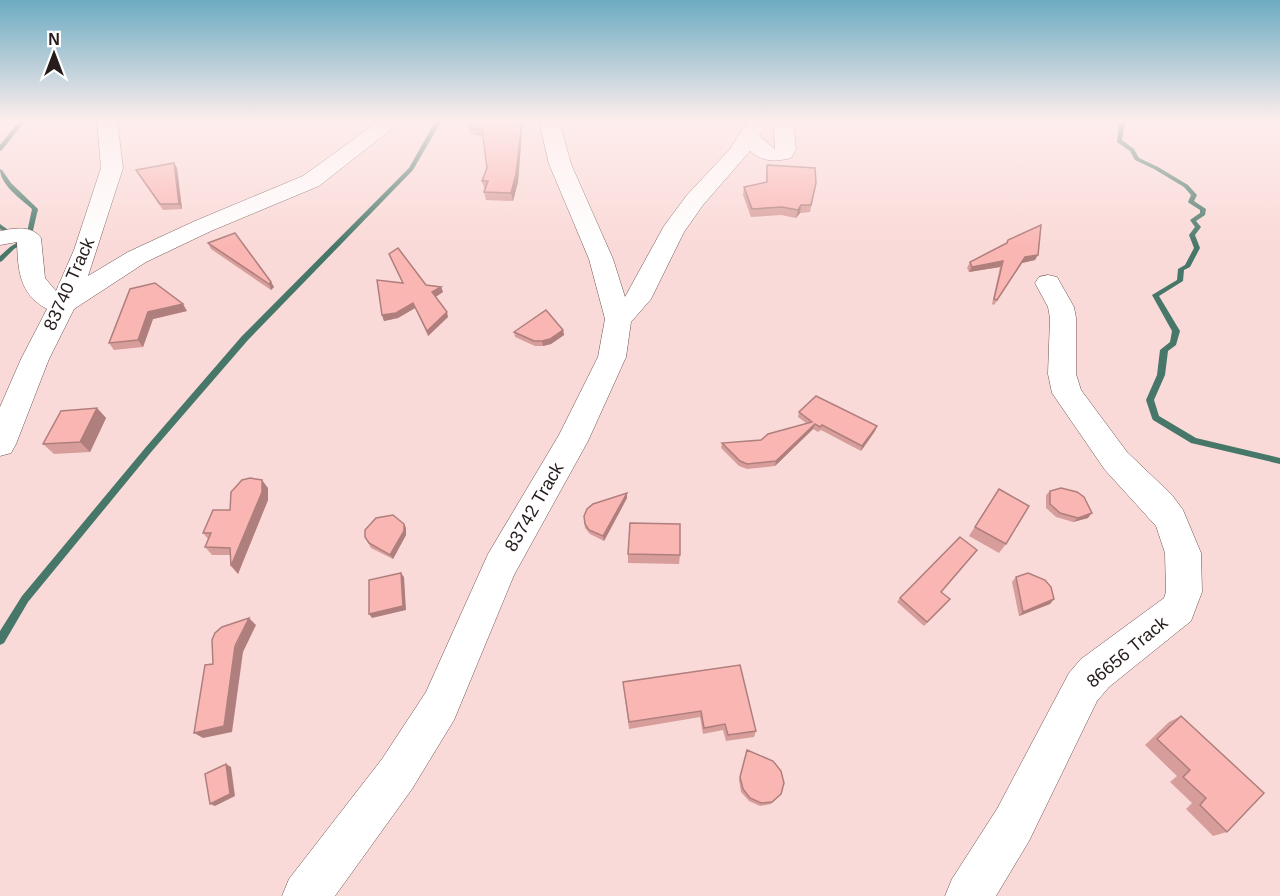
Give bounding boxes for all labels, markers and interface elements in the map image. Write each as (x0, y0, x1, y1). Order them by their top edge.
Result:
north arrow (24, 24, 84, 84)
text: N (48, 31, 60, 48)
street label: 83740 Track (40, 234, 99, 333)
street label: 83742 Track (501, 458, 568, 555)
street label: 86656 Track (1083, 612, 1172, 691)

